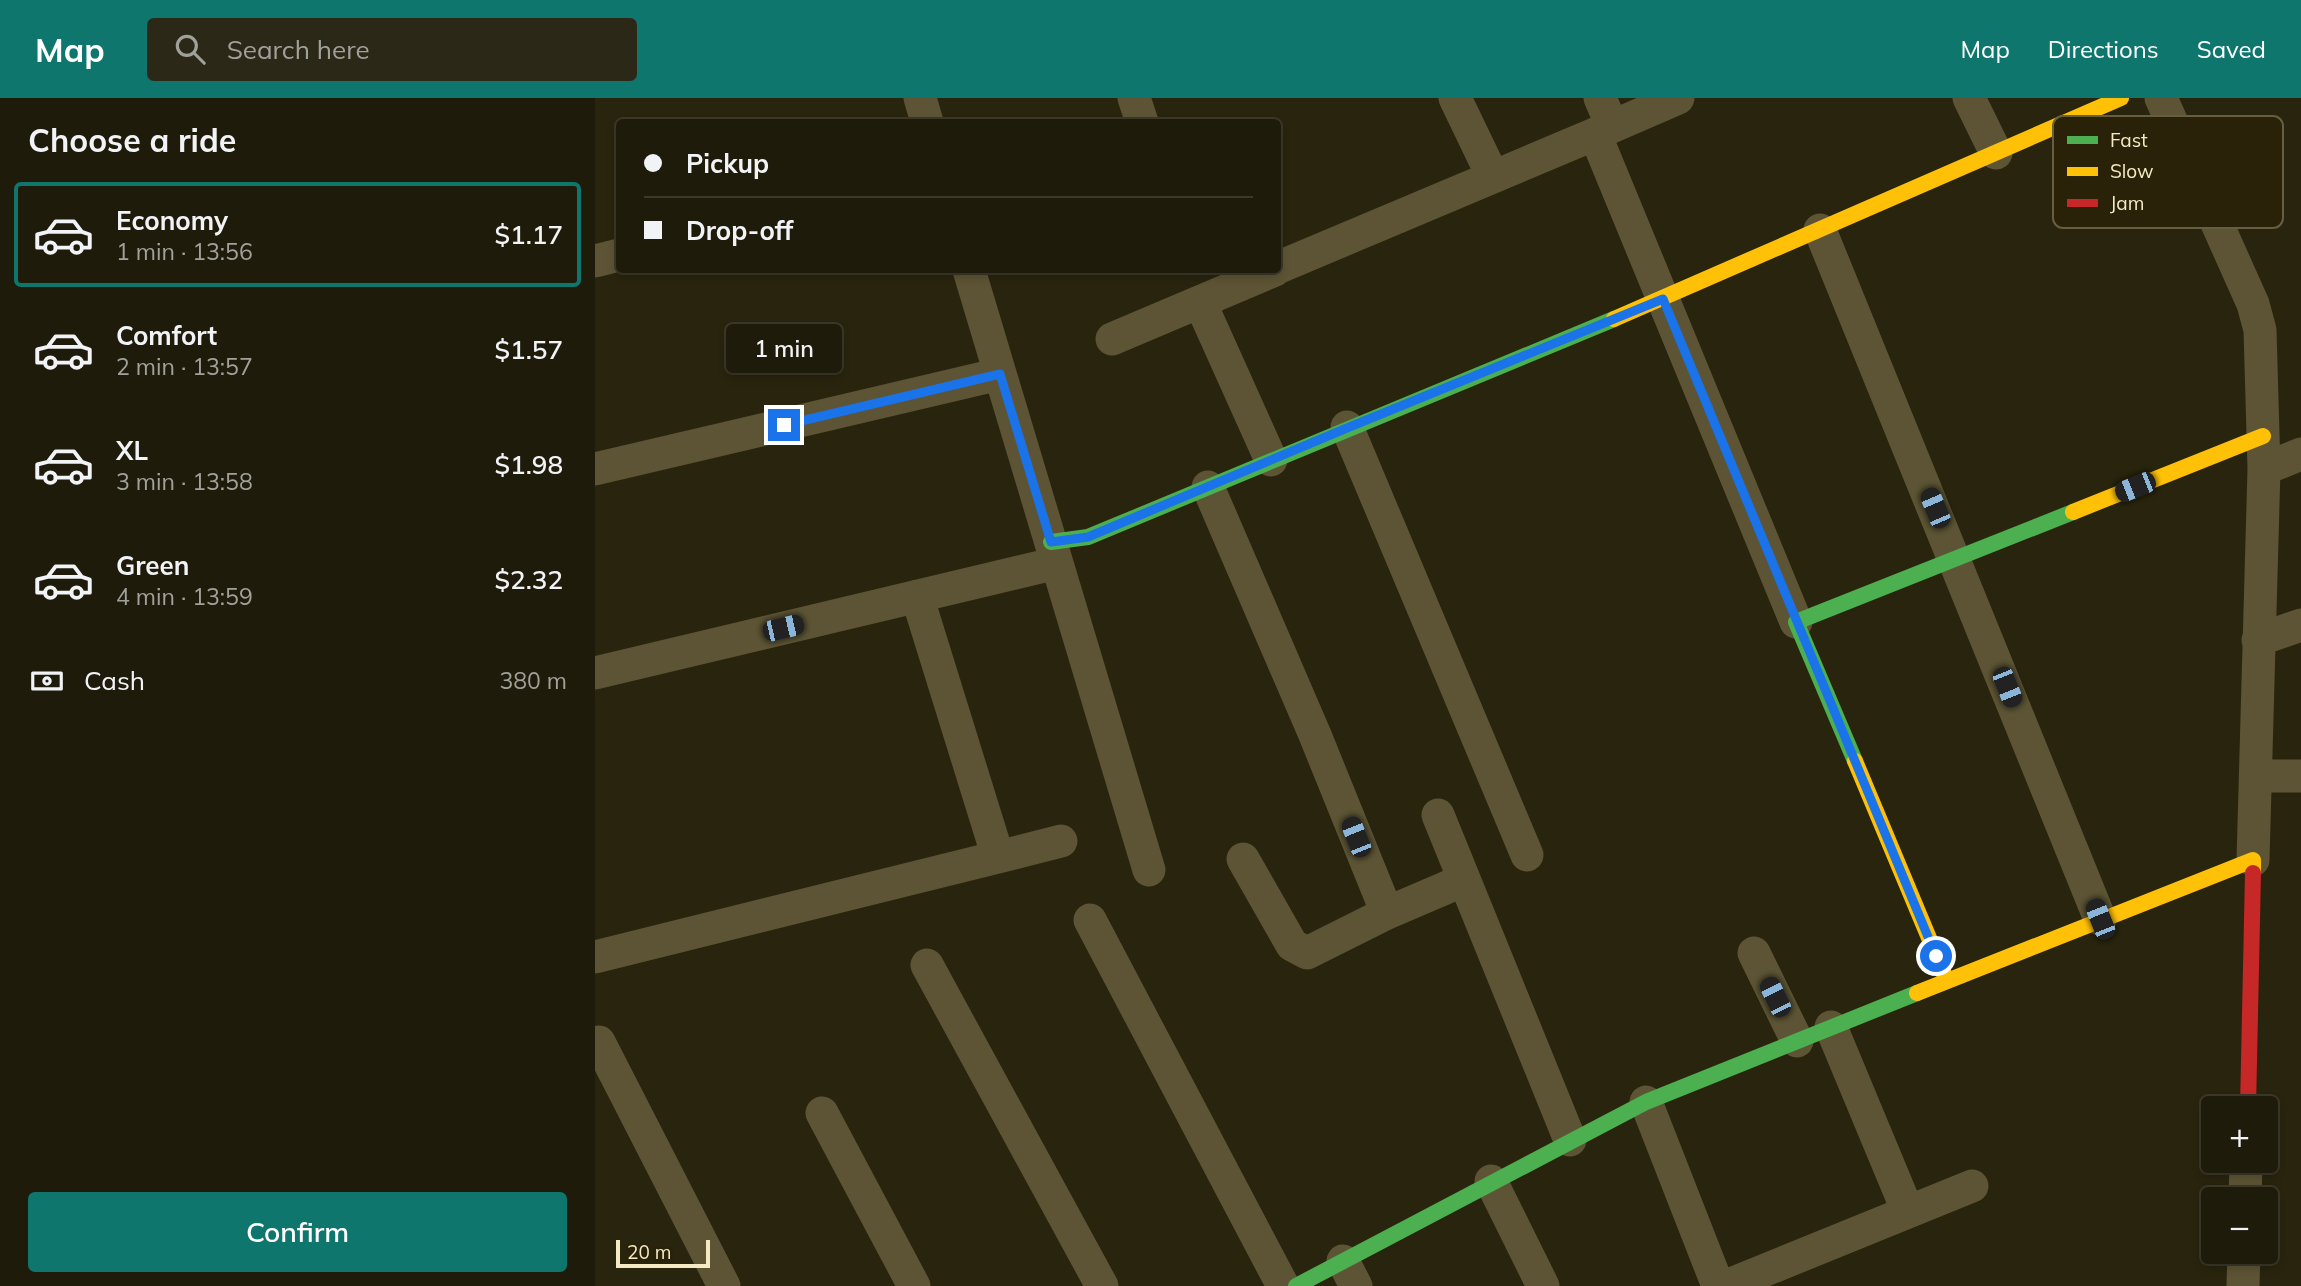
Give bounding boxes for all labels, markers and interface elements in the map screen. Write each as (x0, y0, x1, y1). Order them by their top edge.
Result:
search box (147, 18, 637, 81)
text: Map (35, 29, 105, 70)
icon: search (171, 30, 209, 68)
text: Search here (227, 33, 370, 66)
text: Map (1960, 34, 2010, 64)
text: Directions (2048, 34, 2159, 64)
text: Saved (2197, 34, 2266, 64)
legend (2053, 116, 2283, 228)
text: Choose a ride (28, 120, 236, 160)
text: Fast (2110, 128, 2148, 152)
text: Pickup (686, 147, 769, 180)
text: Slow (2110, 159, 2154, 183)
text: Jam (2110, 191, 2144, 215)
icon: car (32, 203, 95, 266)
text: Economy (116, 204, 228, 237)
text: Drop-off (686, 214, 793, 247)
text: $1.17 (494, 218, 563, 251)
text: 1 min · 13:56 (116, 237, 253, 266)
icon: car (32, 318, 95, 381)
text: Comfort (116, 319, 217, 352)
callout: 1 min (726, 324, 842, 372)
text: $1.57 (494, 333, 563, 366)
text: 1 min (754, 334, 814, 363)
text: 2 min · 13:57 (116, 352, 253, 381)
route end (768, 409, 800, 441)
icon: car (32, 433, 95, 496)
text: XL (116, 434, 148, 467)
text: $1.98 (494, 448, 563, 481)
text: 3 min · 13:58 (116, 467, 253, 496)
car (2112, 469, 2159, 505)
car (1918, 485, 1953, 531)
icon: car (32, 548, 95, 611)
text: Green (116, 549, 189, 582)
text: $2.32 (494, 563, 563, 596)
text: 4 min · 13:59 (116, 582, 253, 611)
car (761, 613, 806, 643)
icon: cash (28, 662, 66, 700)
text: Cash (84, 664, 145, 697)
car (1990, 664, 2025, 710)
text: 380 m (499, 666, 567, 695)
car (1339, 814, 1374, 860)
car (2083, 896, 2118, 942)
route start (1920, 940, 1952, 972)
car (1757, 974, 1794, 1020)
map controls (2201, 1096, 2278, 1264)
button: + (2201, 1096, 2278, 1173)
button: − (2201, 1187, 2278, 1264)
button: Confirm (28, 1192, 567, 1272)
scale bar (616, 1237, 711, 1269)
text: 20 m (627, 1240, 671, 1264)

